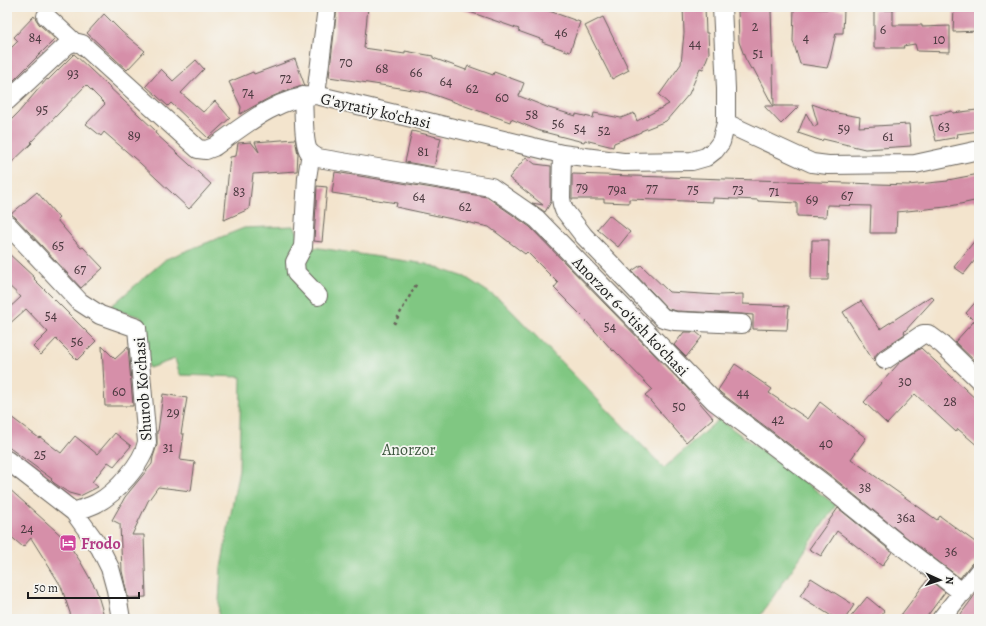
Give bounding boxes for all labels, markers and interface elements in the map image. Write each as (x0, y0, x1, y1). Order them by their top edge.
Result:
house number: 2 (752, 17, 759, 36)
house number: 6 (880, 20, 886, 39)
house number: 46 (555, 23, 567, 42)
house number: 84 (28, 28, 42, 47)
house number: 4 (803, 28, 809, 47)
house number: 10 (933, 30, 945, 49)
house number: 44 (689, 34, 701, 53)
house number: 51 (753, 44, 764, 63)
house number: 70 (339, 53, 353, 72)
house number: 68 (375, 59, 389, 78)
house number: 66 (410, 63, 422, 82)
house number: 93 (67, 64, 79, 83)
house number: 72 (280, 69, 293, 88)
house number: 64 (440, 72, 452, 91)
house number: 62 (465, 79, 479, 98)
house number: 74 (242, 83, 254, 102)
street label: G'ayratiy ko'chasi (318, 88, 433, 134)
house number: 60 (495, 88, 509, 107)
house number: 95 (36, 100, 48, 119)
house number: 58 (526, 105, 539, 124)
house number: 56 (552, 114, 564, 133)
house number: 63 (938, 117, 950, 136)
house number: 54 (574, 119, 586, 138)
house number: 59 (838, 119, 850, 138)
house number: 52 (598, 121, 611, 140)
house number: 89 (127, 126, 141, 145)
house number: 61 (882, 127, 894, 146)
house number: 81 (417, 142, 429, 161)
house number: 79 (576, 178, 588, 197)
house number: 77 (646, 179, 658, 198)
house number: 79а (608, 180, 627, 199)
house number: 75 (687, 180, 699, 199)
house number: 73 (732, 180, 744, 199)
house number: 83 (233, 182, 245, 201)
house number: 71 (769, 182, 780, 201)
house number: 67 (841, 186, 853, 205)
house number: 64 (413, 187, 425, 206)
house number: 69 (806, 190, 818, 209)
house number: 62 (458, 197, 472, 216)
house number: 65 (52, 236, 64, 255)
street label: Anorzor 6-o'tish ko'chasi (566, 251, 693, 382)
house number: 67 (74, 260, 86, 279)
house number: 54 (45, 306, 57, 325)
house number: 54 (604, 317, 616, 336)
house number: 56 (71, 332, 83, 351)
street label: Shurob Ko'chasi (128, 336, 158, 442)
house number: 30 (898, 372, 912, 391)
house number: 60 (112, 382, 126, 401)
house number: 44 (737, 383, 749, 402)
house number: 28 (943, 392, 957, 411)
house number: 50 (672, 397, 686, 416)
house number: 29 (166, 403, 180, 422)
house number: 42 (772, 410, 785, 429)
house number: 40 (819, 434, 833, 453)
house number: 31 (163, 438, 174, 457)
park label: Anorzor (381, 439, 436, 461)
house number: 25 (34, 445, 46, 464)
house number: 38 (859, 478, 872, 497)
house number: 36а (897, 508, 916, 527)
house number: 24 (21, 519, 34, 538)
hotel icon: Frodo (58, 533, 78, 553)
place label: Frodo (81, 533, 121, 555)
house number: 36 (945, 542, 957, 561)
north arrow (920, 560, 960, 600)
scale bar (28, 574, 139, 600)
text: N (942, 576, 957, 585)
text: 50 m (34, 580, 58, 596)

